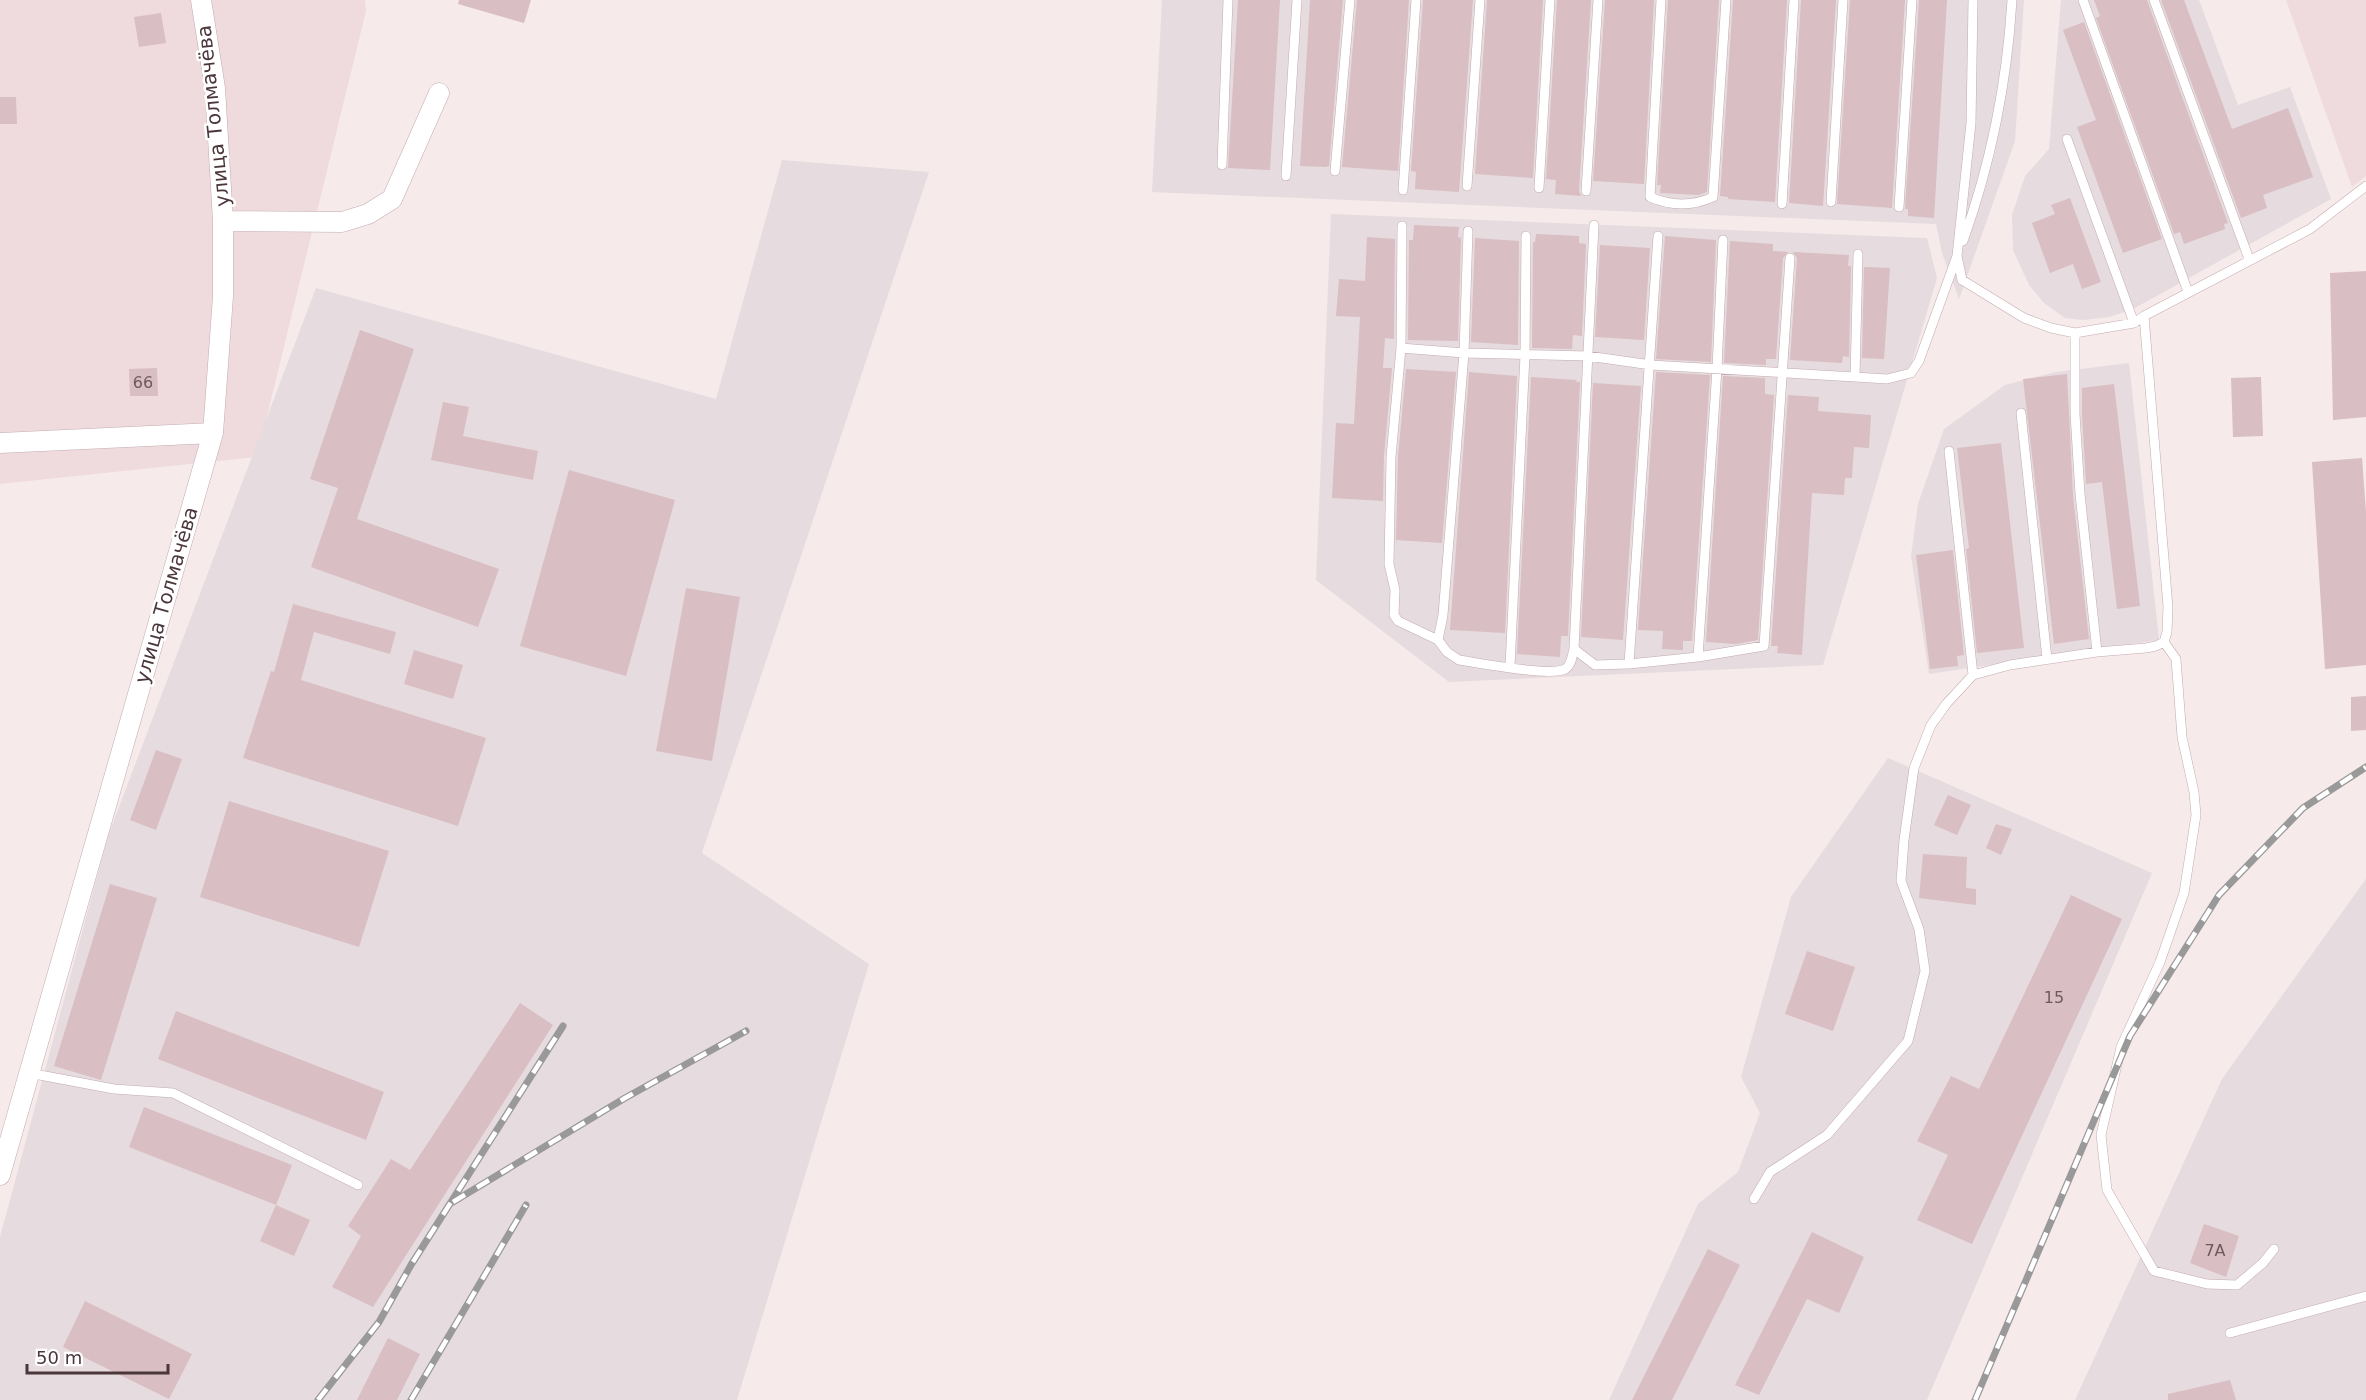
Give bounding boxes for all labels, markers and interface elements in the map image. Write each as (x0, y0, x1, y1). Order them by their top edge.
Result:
street label: улица Толмачёва (192, 24, 234, 208)
house number: 66 (133, 373, 153, 392)
street label: улица Толмачёва (129, 504, 203, 686)
house number: 15 (2044, 988, 2064, 1007)
house number: 7А (2204, 1241, 2226, 1260)
scale bar (27, 1337, 168, 1375)
text: 50 m (36, 1347, 82, 1368)

